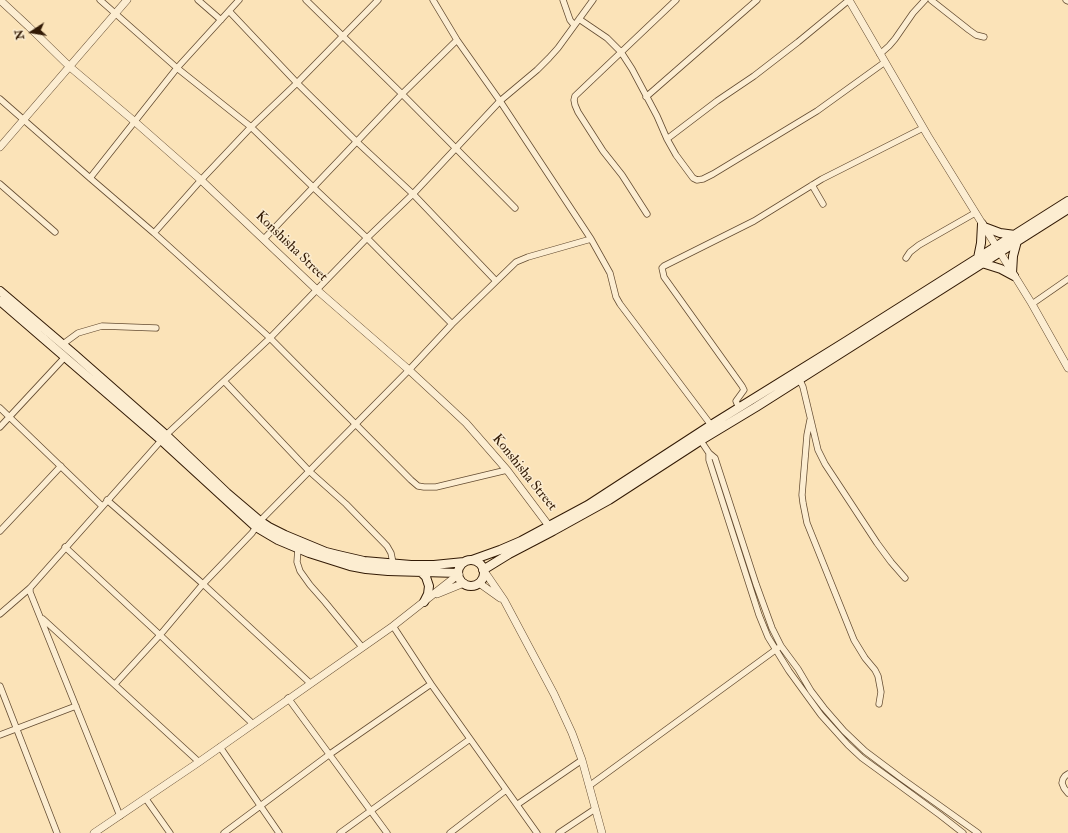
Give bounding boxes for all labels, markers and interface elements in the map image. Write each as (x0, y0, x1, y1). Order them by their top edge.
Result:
north arrow (12, 12, 52, 52)
text: N (12, 28, 27, 41)
street label: Konshisha Street (251, 208, 331, 286)
street label: Konshisha Street (488, 431, 560, 515)

